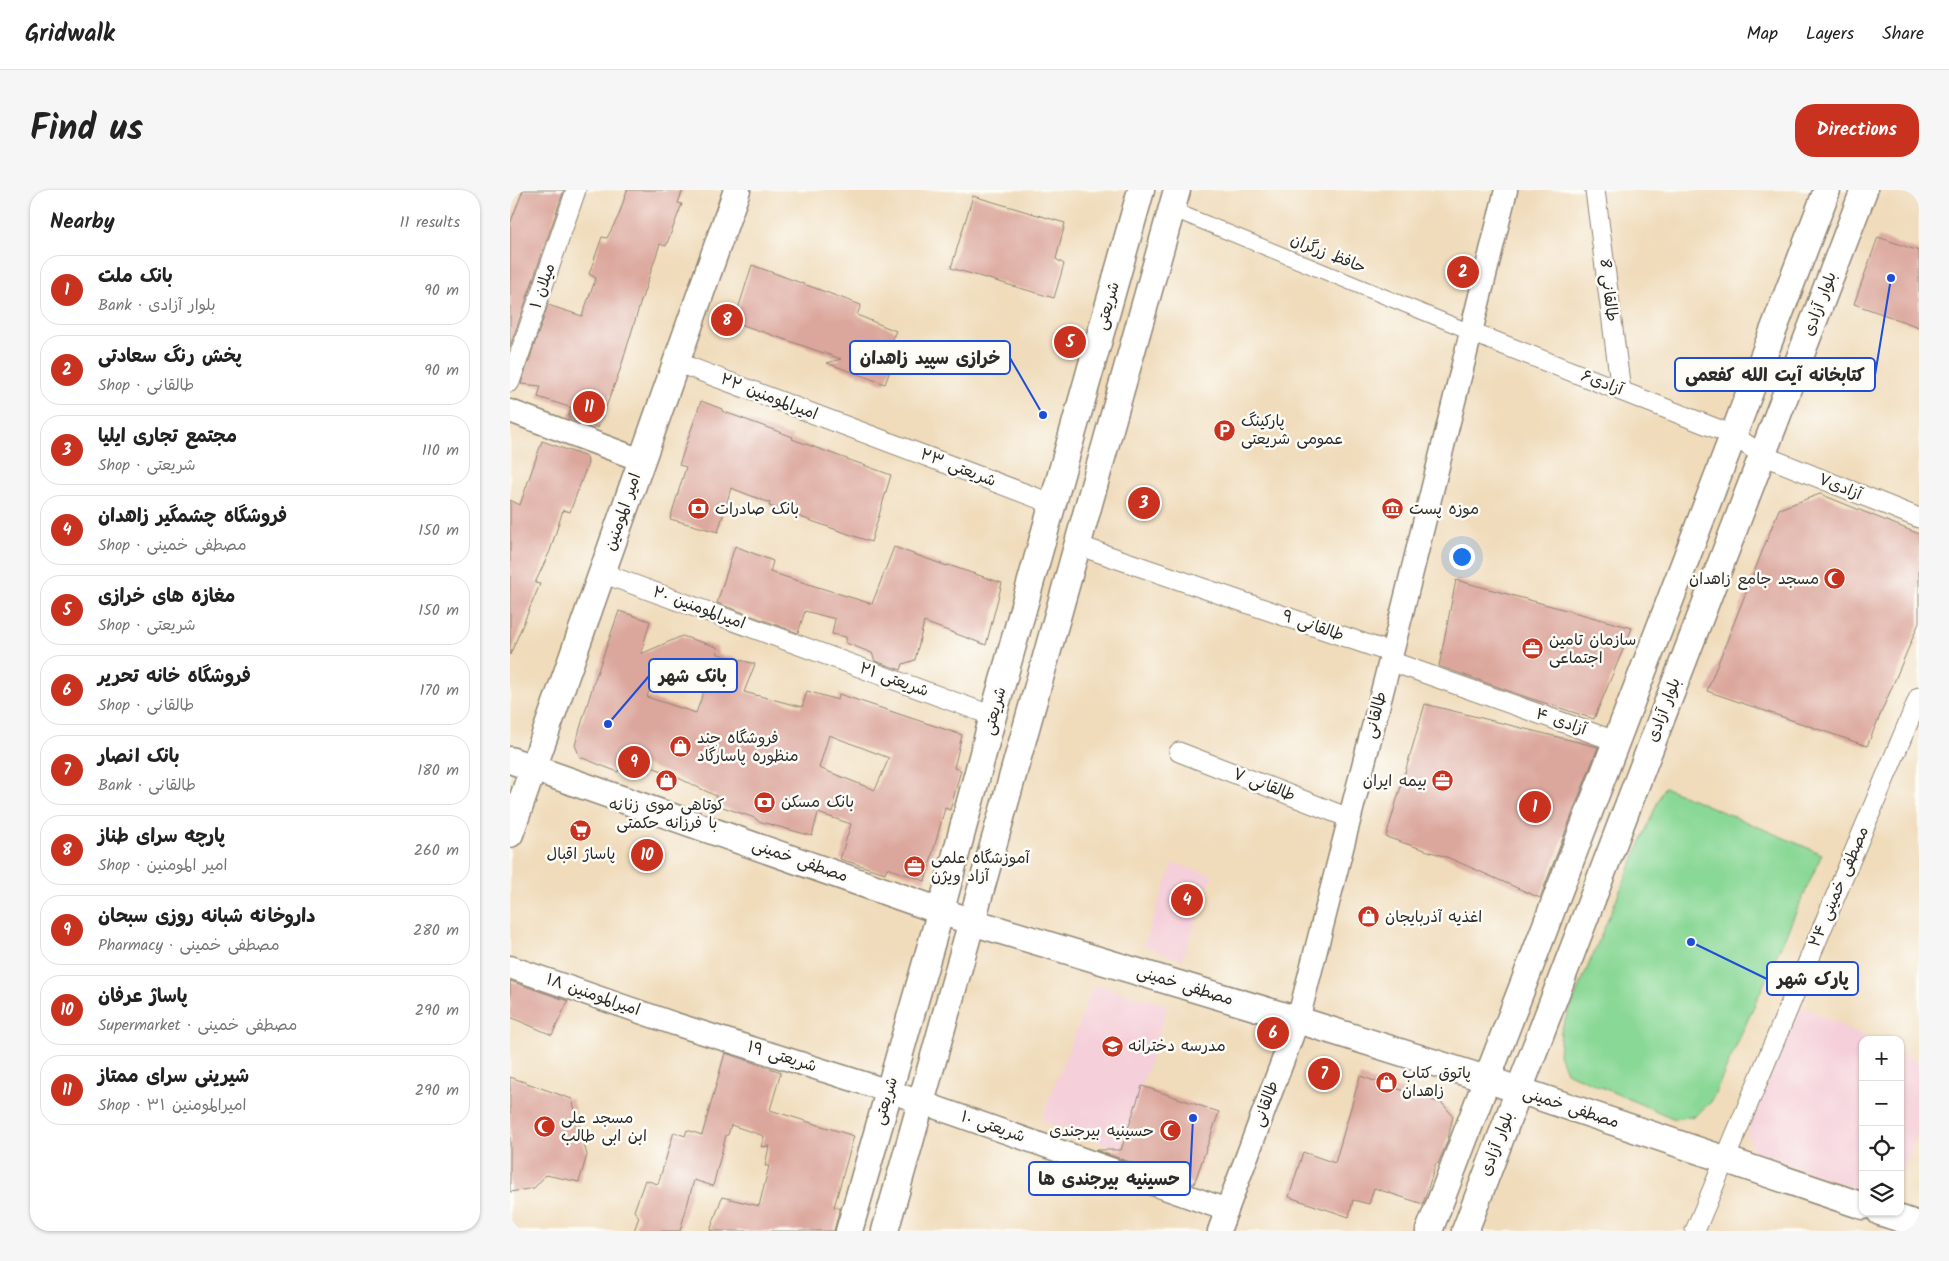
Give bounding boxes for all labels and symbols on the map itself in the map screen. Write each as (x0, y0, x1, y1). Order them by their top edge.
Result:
street label: حافظ زرگران (1287, 228, 1369, 280)
pin: 2 (1447, 253, 1479, 291)
street label: طالقانی 8 (1592, 257, 1624, 323)
street label: میلان ۱ (524, 260, 562, 312)
street label: بلوار آزادی (1796, 268, 1844, 340)
street label: شریعتی (1089, 279, 1127, 333)
pin: 8 (711, 301, 743, 339)
pin: 5 (1054, 323, 1086, 361)
callout: خرازی سپید زاهدان (850, 341, 1010, 374)
text: خرازی سپید زاهدان (860, 345, 1000, 374)
callout: کتابخانه آیت الله کفعمی (1675, 358, 1875, 391)
text: کتابخانه آیت الله کفعمی (1685, 362, 1865, 391)
street label: آزادی۶ (1577, 364, 1628, 403)
street label: امیرالمومنین ۲۲ (717, 367, 821, 427)
pin: 11 (573, 388, 605, 426)
place label: پارکینگ عمومی شریعتی (1241, 409, 1344, 452)
parking icon: پارکینگ عمومی شریعتی (1213, 418, 1237, 442)
street label: شریعتی ۲۳ (916, 442, 1000, 494)
street label: آزادی۷ (1814, 467, 1867, 507)
street label: امیر المومنین (598, 470, 648, 554)
pin: 3 (1128, 484, 1160, 522)
bank icon: بانک صادرات (687, 497, 711, 521)
place label: بانک صادرات (715, 497, 799, 522)
museum icon: موزه پست (1381, 497, 1405, 521)
place label: موزه پست (1409, 497, 1479, 522)
your location (1449, 544, 1475, 570)
place label: مسجد جامع زاهدان (1689, 567, 1819, 592)
mosque icon: مسجد جامع زاهدان (1823, 567, 1847, 591)
street label: امیرالمومنین ۲۰ (649, 580, 749, 636)
street label: طالقانی ۹ (1279, 604, 1347, 648)
place label: سازمان تامین اجتماعی (1549, 628, 1636, 671)
office icon: سازمان تامین اجتماعی (1521, 637, 1545, 661)
street label: شریعتی ۲۱ (856, 656, 932, 704)
callout: بانک شهر (649, 659, 737, 692)
text: بانک شهر (657, 663, 727, 692)
street label: بلوار آزادی (1640, 674, 1688, 746)
street label: شریعتی (977, 684, 1013, 738)
street label: طالقانی (1358, 689, 1394, 741)
street label: آزادی ۴ (1532, 702, 1591, 743)
place label: فروشگاه چند منظوره پاسارگاد (697, 726, 799, 769)
shop icon: فروشگاه چند منظوره پاسارگاد (669, 735, 693, 759)
pin: 9 (618, 743, 650, 781)
street label: طالقانی ۷ (1229, 762, 1299, 808)
shop icon: کوتاهی موی زنانە با فرزانە حکمتی (655, 769, 679, 793)
place label: بیمه ایران (1363, 769, 1427, 794)
office icon: بیمه ایران (1431, 769, 1455, 793)
pin: 1 (1519, 788, 1551, 826)
bank icon: بانک مسکن (753, 790, 777, 814)
place label: بانک مسکن (781, 790, 854, 815)
place label: کوتاهی موی زنانە با فرزانە حکمتی (609, 793, 725, 836)
supermarket icon: پاساژ اقبال (569, 818, 593, 842)
street label: مصطفی خمینی ۲۴ (1802, 823, 1876, 951)
street label: مصطفی خمینی (749, 833, 851, 889)
pin: 10 (631, 836, 663, 874)
place label: پاساژ اقبال (547, 842, 615, 867)
place label: آموزشگاه علمی آزاد ویژن (931, 846, 1030, 889)
office icon: آموزشگاه علمی آزاد ویژن (903, 855, 927, 879)
pin: 4 (1171, 881, 1203, 919)
shop icon: اغذیه آذربایجان (1357, 905, 1381, 929)
place label: اغذیه آذربایجان (1385, 905, 1482, 930)
street label: مصطفی خمینی (1134, 959, 1236, 1013)
callout: پارک شهر (1767, 962, 1858, 995)
text: پارک شهر (1775, 966, 1849, 995)
street label: امیرالمومنین ۱۸ (543, 967, 643, 1023)
pin: 6 (1257, 1014, 1289, 1052)
school or university icon: مدرسه دخترانه (1100, 1034, 1124, 1058)
place label: مدرسه دخترانه (1128, 1034, 1226, 1059)
street label: شریعتی ۱۹ (744, 1035, 820, 1079)
pin: 7 (1308, 1055, 1340, 1093)
place label: پاتوق کتاب زاهدان (1402, 1061, 1471, 1104)
shop icon: پاتوق کتاب زاهدان (1374, 1070, 1398, 1094)
street label: شریعتی (867, 1074, 905, 1128)
street label: طالقانی (1246, 1077, 1286, 1131)
street label: مصطفی خمینی (1520, 1081, 1622, 1135)
street label: شریعتی ۱۰ (957, 1104, 1029, 1150)
place label: مسجد علی ابن ابی طالب (561, 1106, 647, 1149)
street label: بلوار آزادی (1473, 1108, 1521, 1180)
mosque icon: مسجد علی ابن ابی طالب (533, 1115, 557, 1139)
place label: حسینیه بیرجندی (1049, 1119, 1154, 1144)
mosque icon: حسینیه بیرجندی (1158, 1119, 1182, 1143)
callout: حسینیه بیرجندی ها (1029, 1162, 1190, 1195)
text: حسینیه بیرجندی ها (1038, 1166, 1180, 1195)

